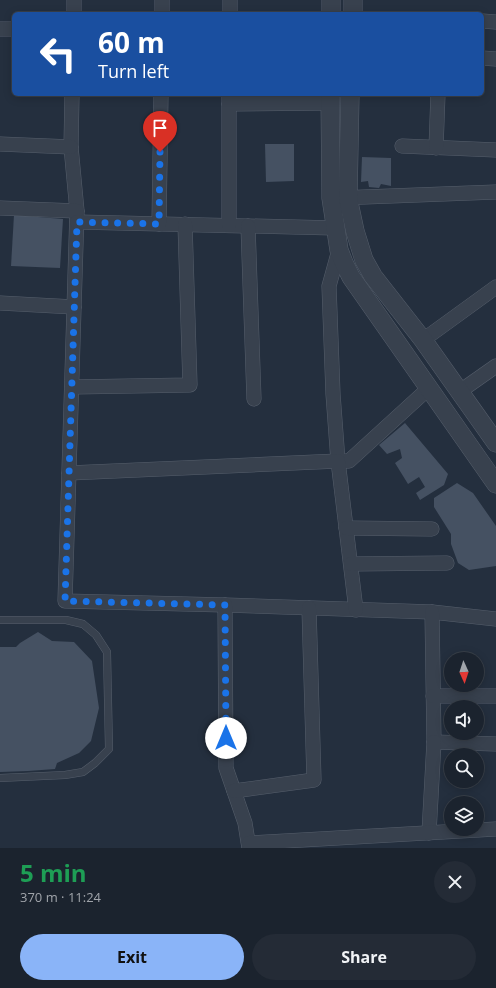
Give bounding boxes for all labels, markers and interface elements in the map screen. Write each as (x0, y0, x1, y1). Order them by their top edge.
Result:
text: 60 m (98, 23, 165, 61)
icon: left (32, 28, 84, 80)
text: Turn left (98, 59, 169, 83)
pin (143, 111, 177, 152)
icon: arrive (149, 117, 171, 139)
north arrow (444, 652, 484, 692)
map controls (444, 652, 484, 836)
button: sound (444, 700, 484, 740)
position arrow (205, 717, 247, 759)
button: search (444, 748, 484, 788)
button: layers (444, 796, 484, 836)
text: 5 min (20, 856, 87, 889)
button: close (434, 861, 476, 903)
text: 370 m · 11:24 (20, 888, 101, 906)
button: Exit (20, 934, 244, 980)
button: Share (252, 934, 476, 980)

